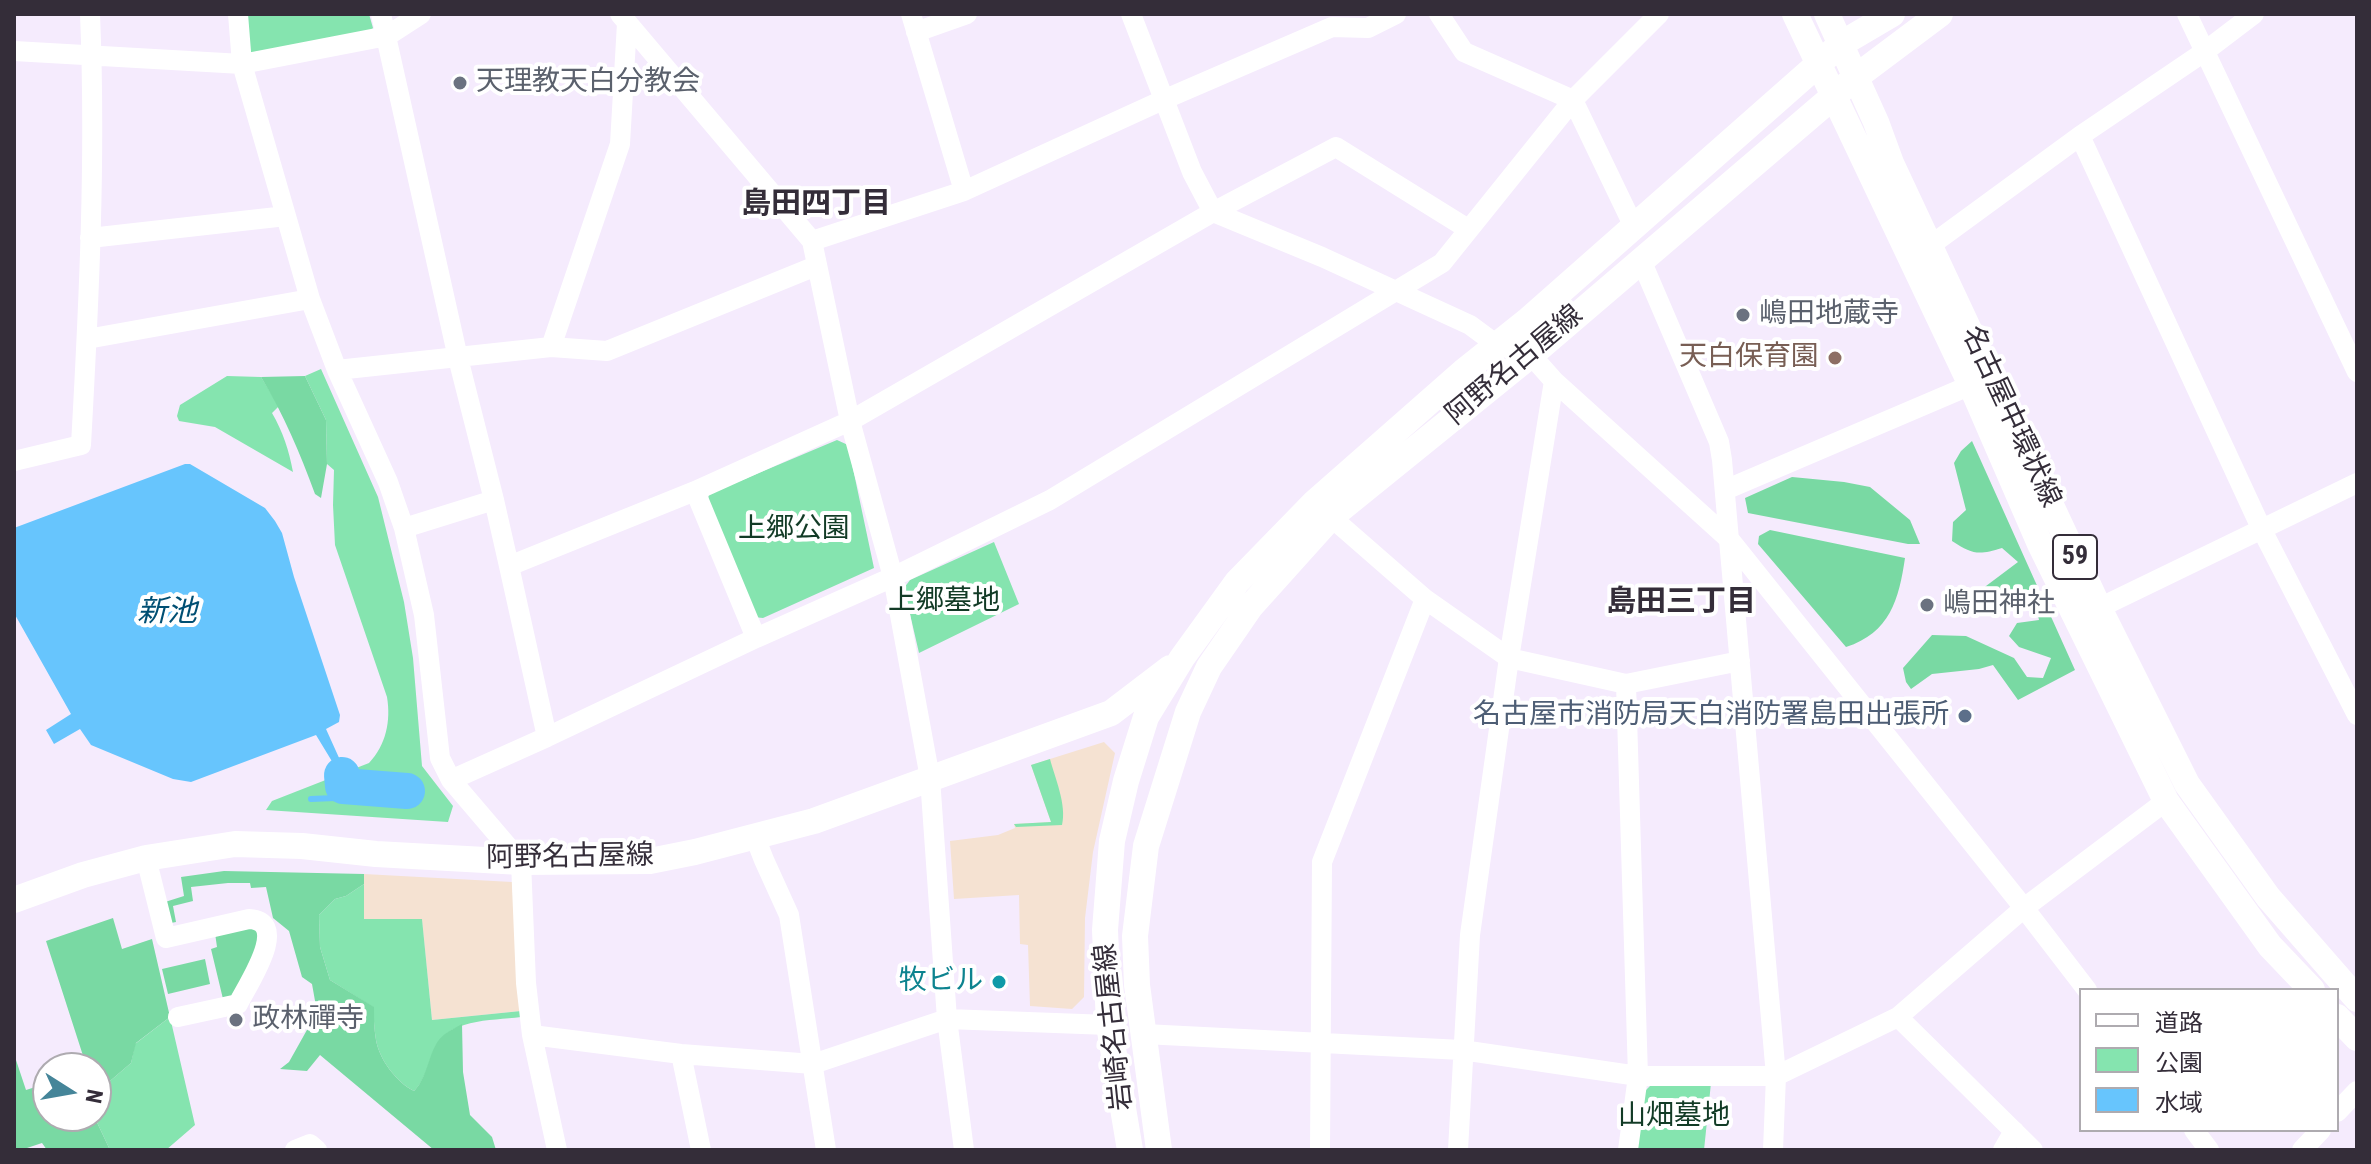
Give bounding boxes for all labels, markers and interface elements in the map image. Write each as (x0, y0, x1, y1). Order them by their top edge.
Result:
place label: 天理教天白分教会 (476, 66, 700, 100)
marker: 天理教天白分教会 (451, 74, 469, 92)
district label: 島田四丁目 (741, 187, 891, 223)
place label: 嶋田地蔵寺 (1759, 298, 1899, 332)
street label: 阿野名古屋線 (1440, 299, 1590, 433)
marker: 嶋田地蔵寺 (1734, 306, 1752, 324)
street label: 名古屋中環状線 (1953, 321, 2067, 513)
place label: 天白保育園 (1679, 341, 1819, 375)
marker: 天白保育園 (1826, 349, 1844, 367)
park label: 上郷公園 (738, 513, 850, 547)
road number: 59 (2053, 535, 2097, 579)
park label: 上郷墓地 (888, 585, 1000, 619)
district label: 島田三丁目 (1606, 585, 1756, 621)
place label: 嶋田神社 (1943, 588, 2055, 622)
water label: 新池 (137, 595, 197, 631)
marker: 嶋田神社 (1918, 596, 1936, 614)
place label: 名古屋市消防局天白消防署島田出張所 (1473, 699, 1949, 733)
marker: 名古屋市消防局天白消防署島田出張所 (1956, 707, 1974, 725)
street label: 阿野名古屋線 (486, 840, 654, 876)
street label: 岩崎名古屋線 (1090, 942, 1140, 1112)
place label: 牧ビル (899, 965, 983, 999)
marker: 牧ビル (990, 973, 1008, 991)
legend (2079, 988, 2339, 1132)
place label: 政林禪寺 (252, 1003, 364, 1037)
text: 道路 (2155, 1009, 2203, 1037)
marker: 政林禪寺 (227, 1011, 245, 1029)
text: 公園 (2155, 1049, 2203, 1077)
north arrow (32, 1052, 112, 1132)
text: N (81, 1087, 108, 1105)
text: 水域 (2155, 1089, 2203, 1117)
park label: 山畑墓地 (1618, 1100, 1730, 1134)

